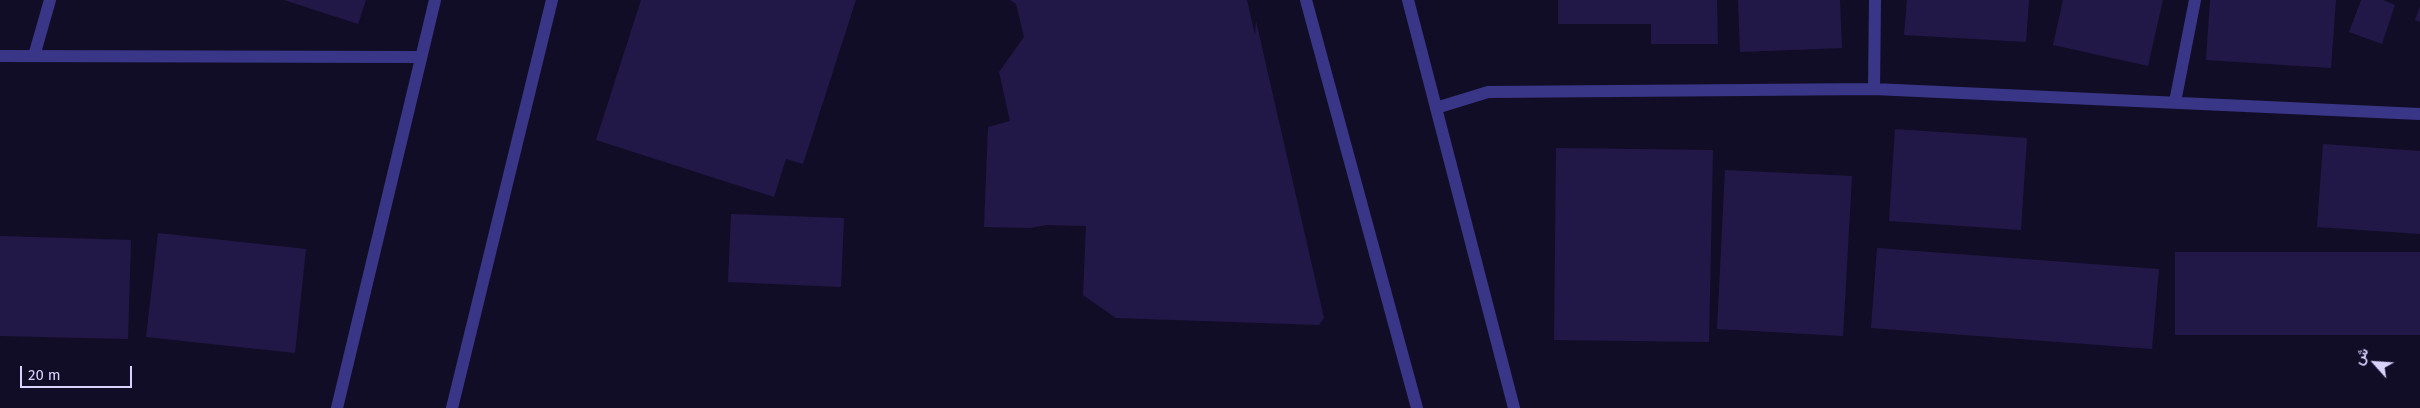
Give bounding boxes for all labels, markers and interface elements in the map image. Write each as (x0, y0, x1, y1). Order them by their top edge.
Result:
north arrow (2350, 338, 2400, 388)
text: ش (2350, 345, 2372, 368)
scale bar (22, 356, 135, 388)
text: 20 m (28, 366, 61, 384)

